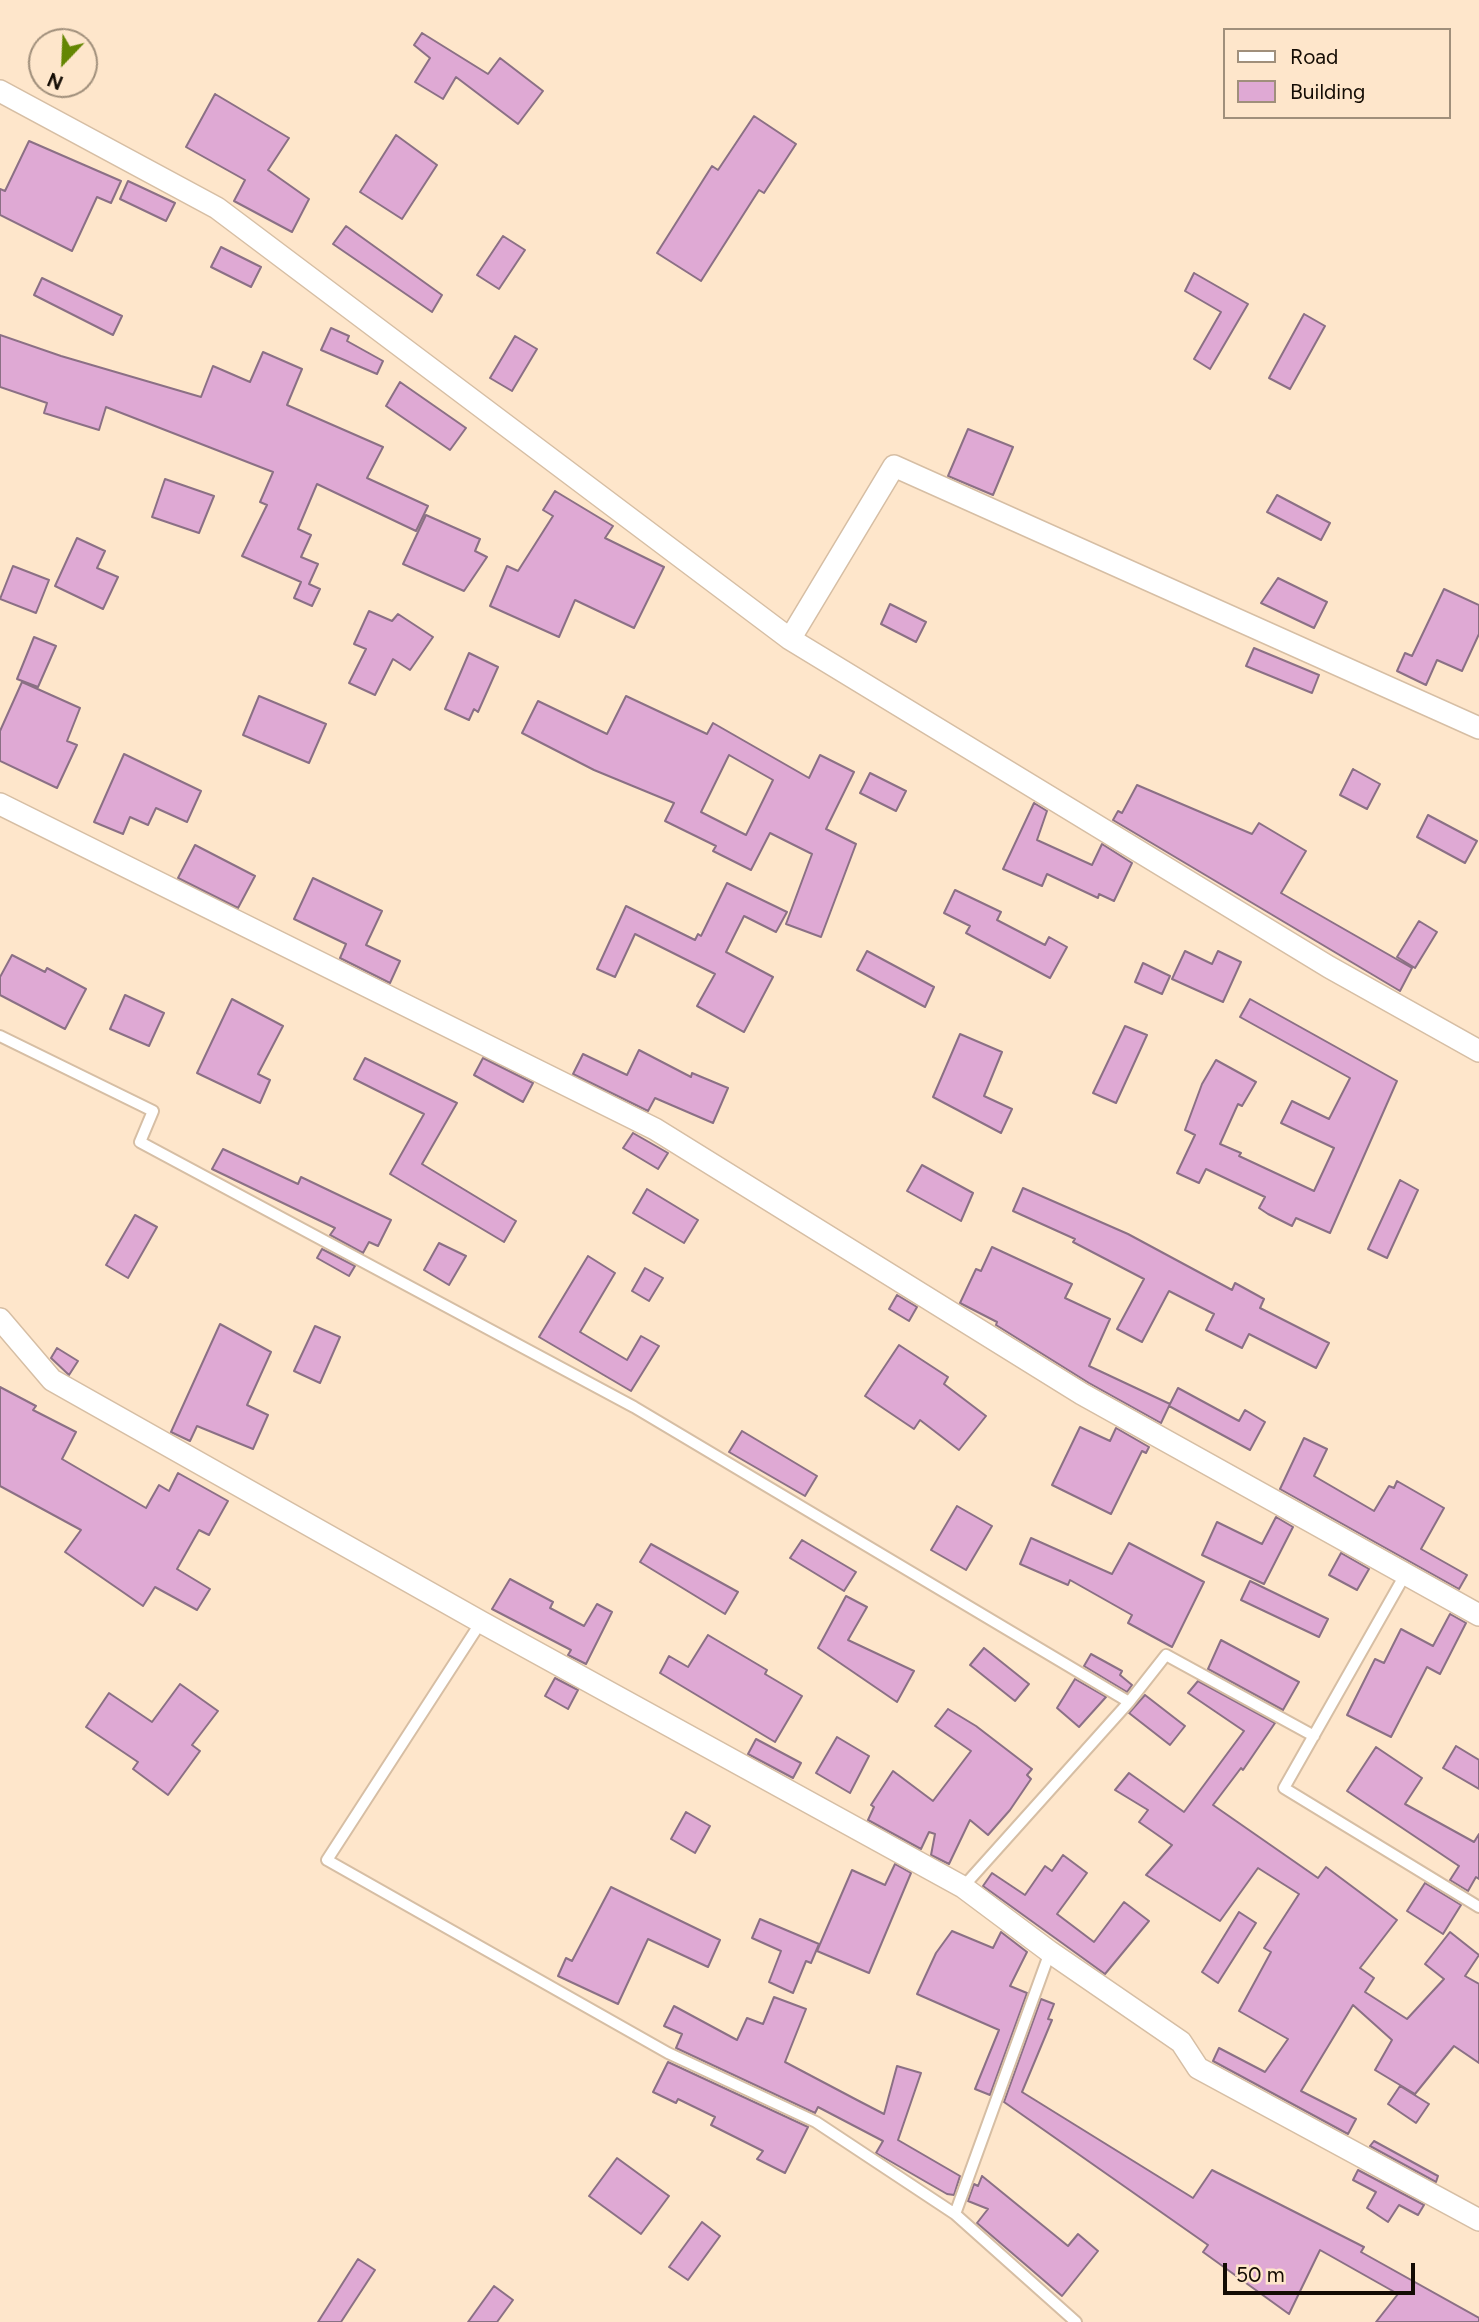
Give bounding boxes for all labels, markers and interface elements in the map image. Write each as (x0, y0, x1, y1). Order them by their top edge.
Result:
north arrow (28, 28, 98, 98)
legend (1224, 28, 1451, 119)
text: Road (1290, 44, 1338, 69)
text: N (44, 67, 67, 94)
text: Building (1290, 79, 1365, 104)
scale bar (1227, 2248, 1420, 2292)
text: 50 m (1236, 2262, 1285, 2287)

